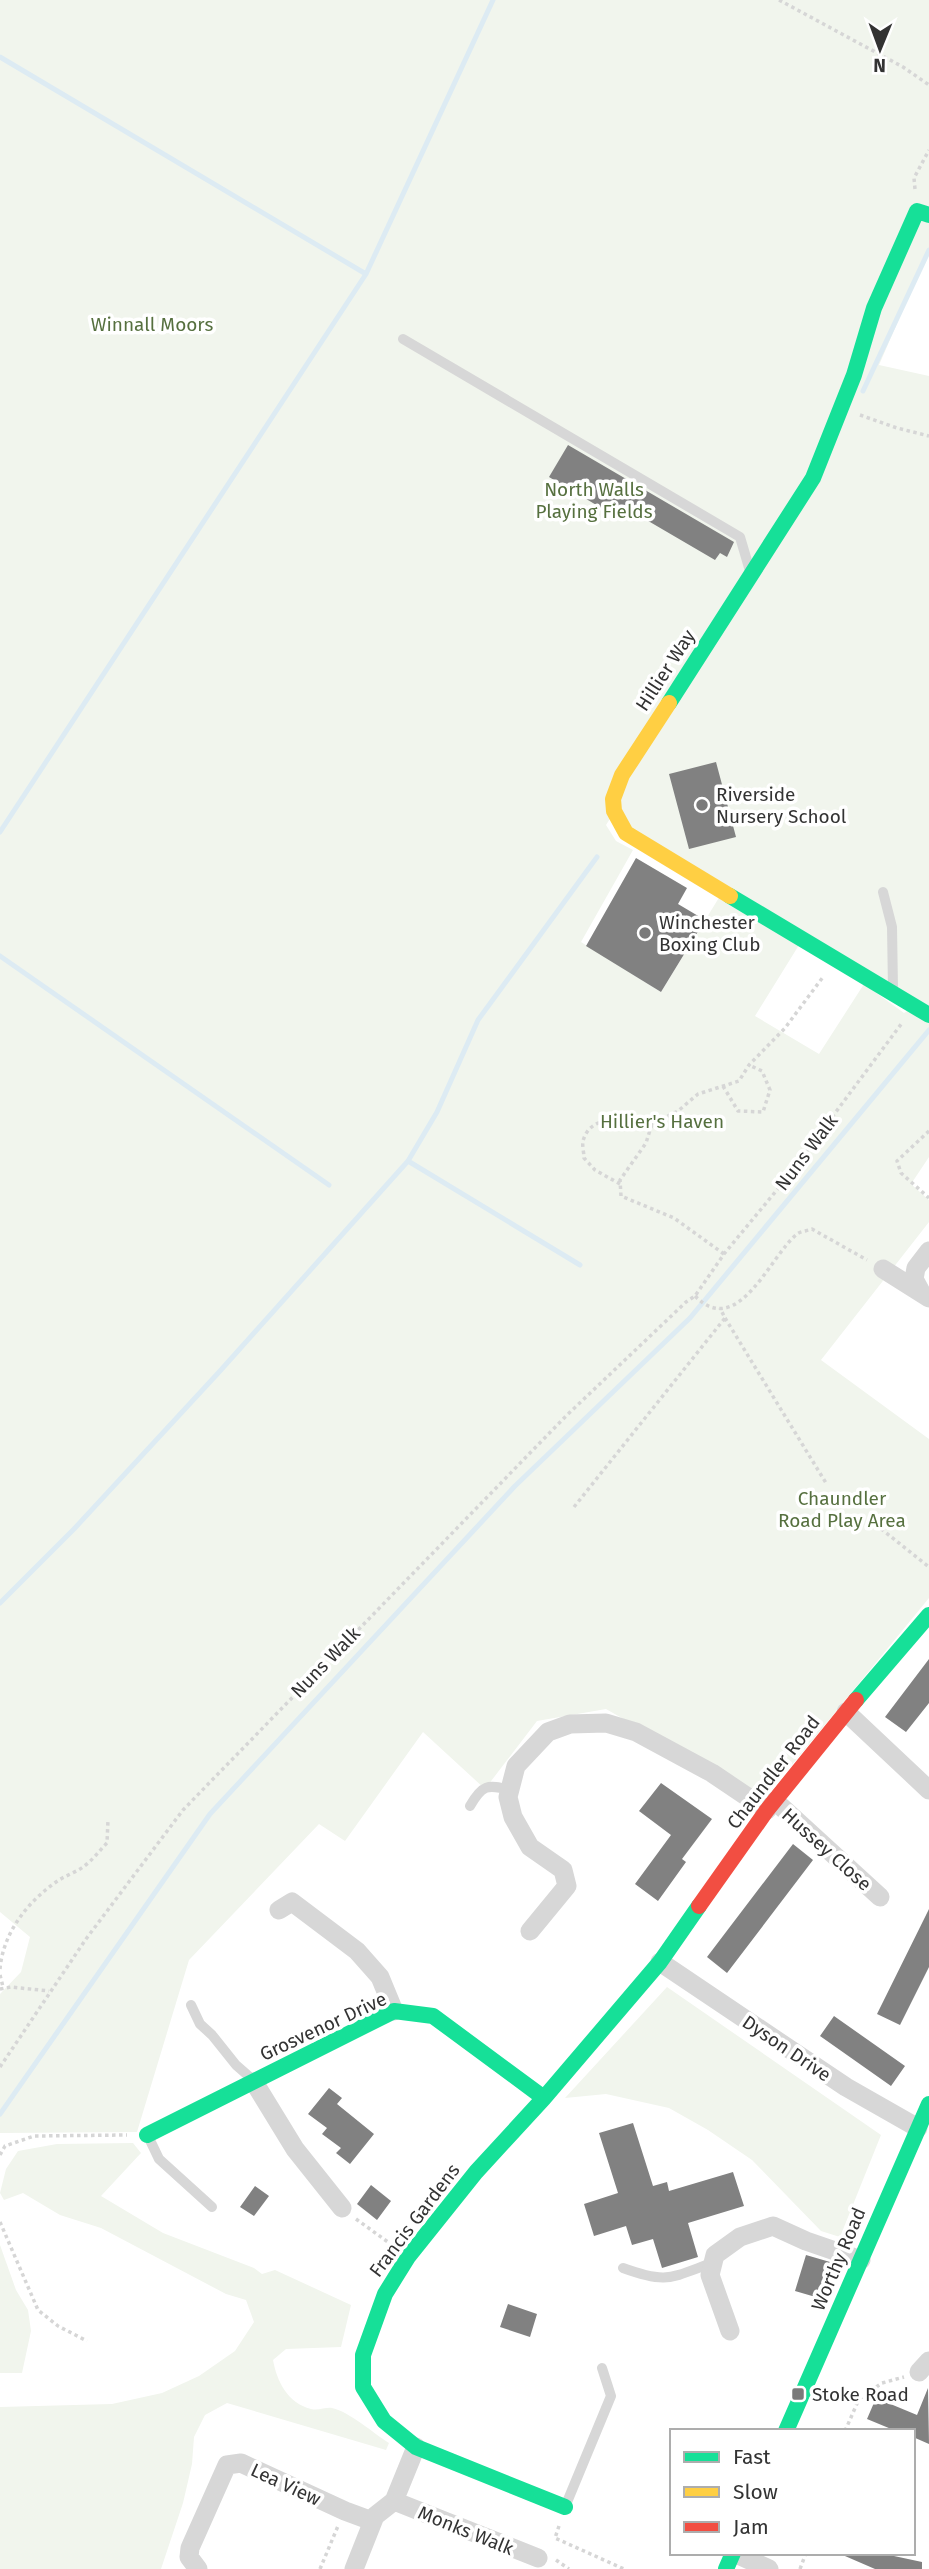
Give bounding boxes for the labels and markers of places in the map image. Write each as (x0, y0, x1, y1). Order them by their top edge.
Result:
place label: Riverside Nursery School (716, 783, 847, 828)
marker: Riverside Nursery School (694, 797, 710, 813)
place label: Winchester Boxing Club (659, 911, 760, 956)
marker: Winchester Boxing Club (637, 925, 653, 941)
place label: Stoke Road (812, 2383, 909, 2406)
marker: Stoke Road (790, 2386, 806, 2402)

